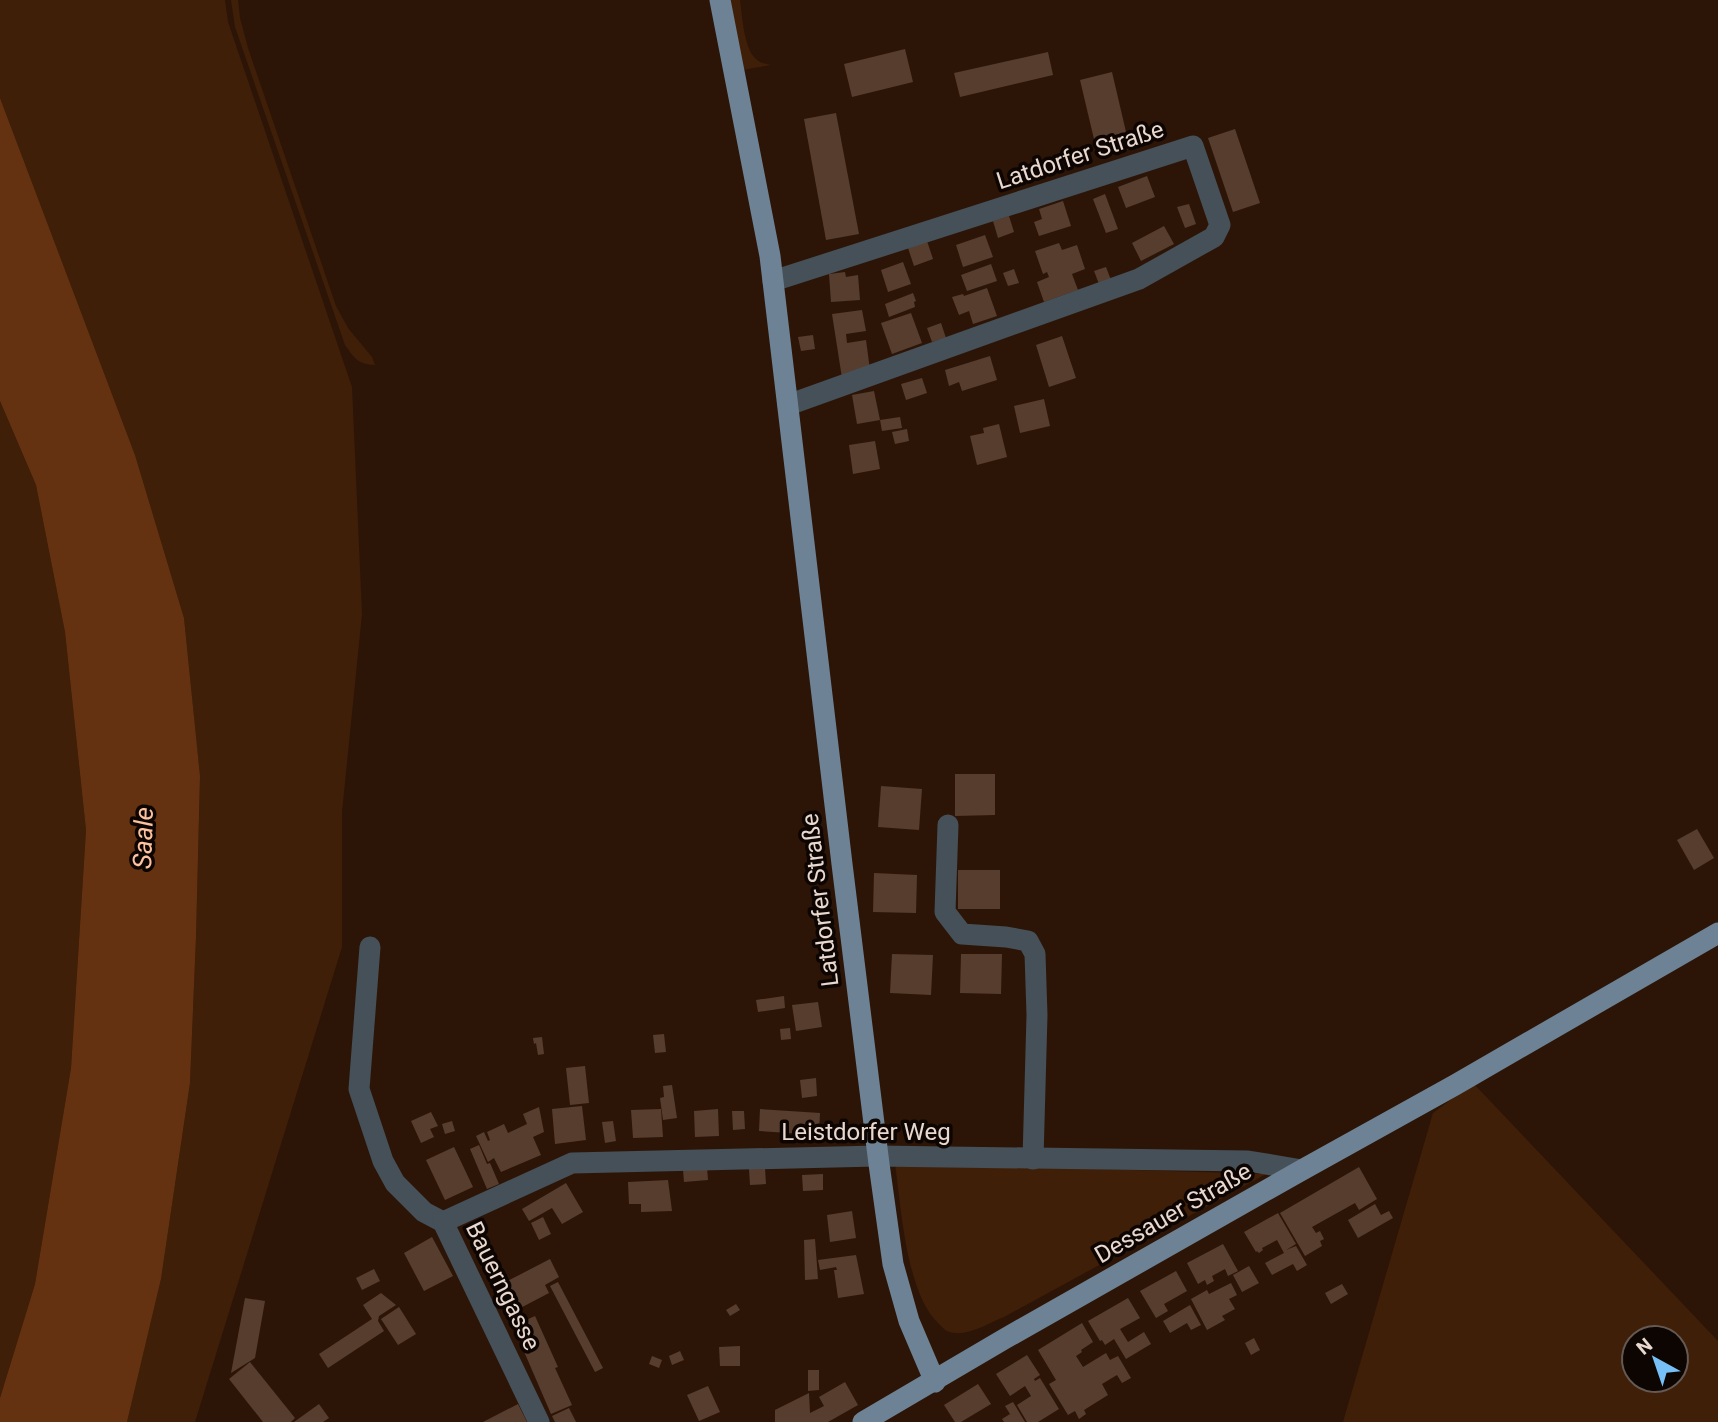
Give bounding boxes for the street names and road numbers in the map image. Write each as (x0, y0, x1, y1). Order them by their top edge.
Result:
street label: Latdorfer Straße (993, 115, 1167, 195)
street label: Latdorfer Straße (795, 812, 845, 988)
street label: Leistdorfer Weg (781, 1118, 951, 1146)
street label: Dessauer Straße (1090, 1157, 1256, 1269)
street label: Bauerngasse (460, 1217, 546, 1355)

